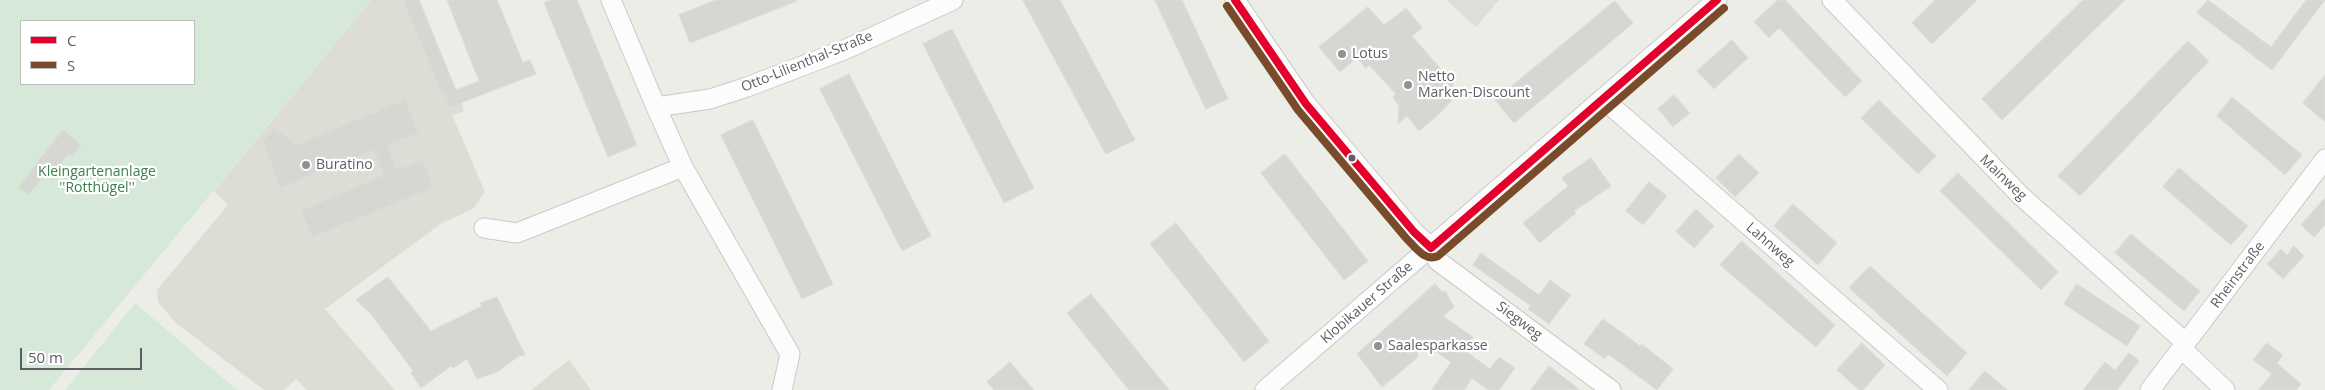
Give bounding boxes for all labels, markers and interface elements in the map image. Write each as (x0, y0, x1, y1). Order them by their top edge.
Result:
legend (20, 20, 195, 85)
street label: Otto-Lilienthal-Straße (739, 28, 875, 96)
text: C (67, 30, 76, 50)
place label: Lotus (1352, 46, 1388, 62)
marker: Lotus (1336, 48, 1348, 60)
text: S (67, 55, 75, 75)
place label: Netto Marken-Discount (1418, 69, 1530, 102)
marker: Netto Marken-Discount (1402, 79, 1414, 91)
street label: Mainweg (1976, 152, 2030, 204)
unlabelled marker (1347, 153, 1357, 163)
place label: Buratino (316, 157, 373, 173)
marker: Buratino (300, 159, 312, 171)
park label: Kleingartenanlage ''Rotthügel'' (38, 164, 156, 196)
street label: Lahnweg (1742, 219, 1798, 271)
street label: Rheinstraße (2208, 238, 2268, 312)
street label: Klobikauer Straße (1318, 259, 1416, 347)
street label: Siegweg (1493, 298, 1545, 344)
scale bar (22, 338, 145, 370)
place label: Saalesparkasse (1388, 338, 1488, 354)
marker: Saalesparkasse (1372, 340, 1384, 352)
text: 50 m (28, 347, 63, 367)

